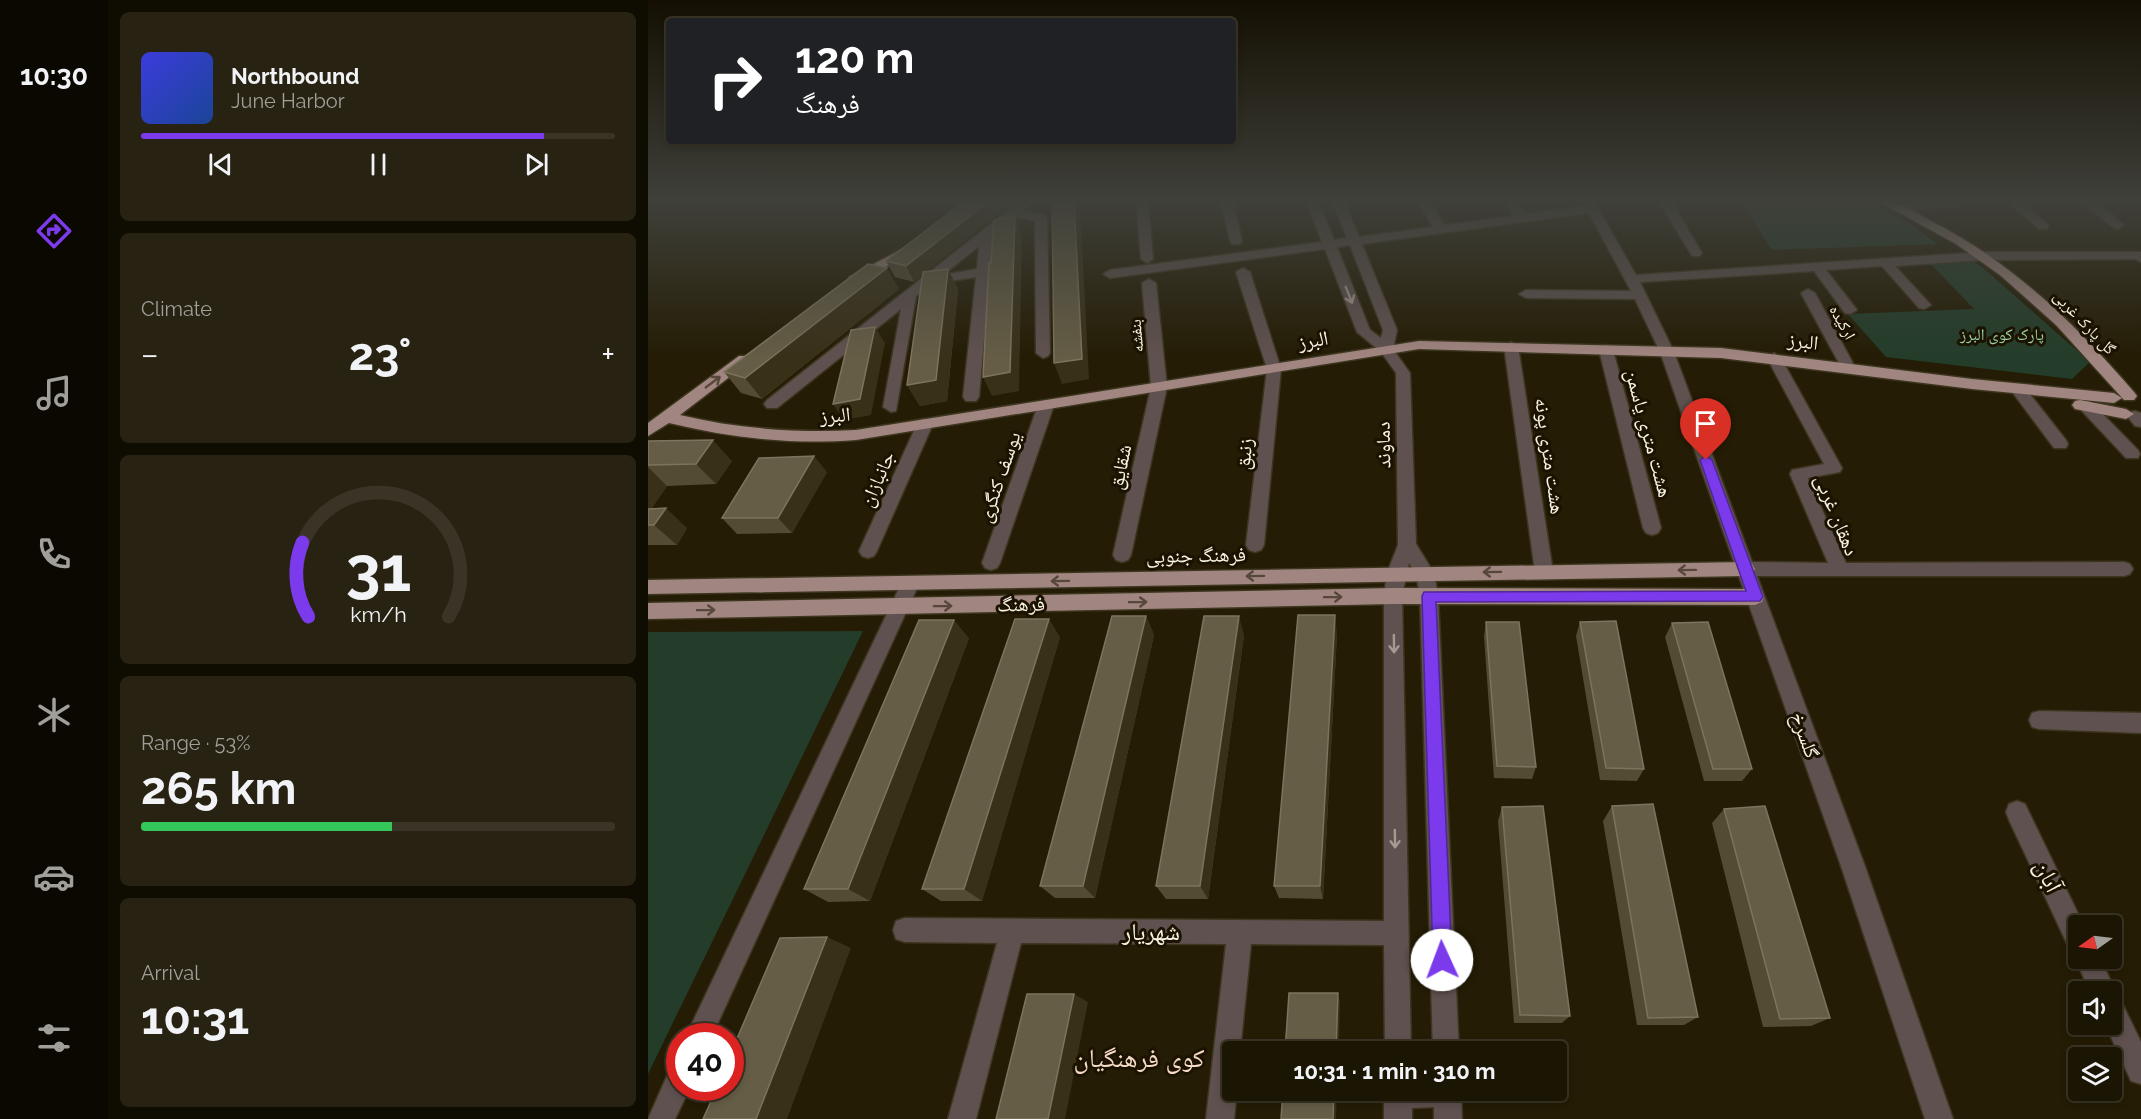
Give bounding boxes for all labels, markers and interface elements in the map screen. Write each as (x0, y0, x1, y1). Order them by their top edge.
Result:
text: 120 m (795, 34, 914, 83)
icon: right (696, 42, 774, 120)
text: 10:30 (20, 60, 88, 91)
text: Northbound (231, 63, 360, 89)
text: فرهنگ (795, 88, 860, 119)
text: June Harbor (231, 89, 345, 113)
icon: previous (204, 148, 237, 181)
icon: pause (362, 148, 395, 181)
icon: next (520, 148, 553, 181)
icon: directions (33, 210, 75, 252)
one-way arrow (1344, 285, 1355, 304)
street label: گل پارک غربی (2049, 286, 2120, 359)
text: Climate (141, 297, 212, 321)
street label: ارکیده (1825, 302, 1860, 343)
street label: بنفشه (1126, 319, 1147, 353)
park label: پارک کوی البرز (1959, 325, 2044, 345)
street label: البرز (1295, 326, 1330, 355)
street label: البرز (1785, 327, 1820, 355)
text: 23° (349, 328, 411, 381)
text: − (141, 335, 159, 374)
text: + (601, 335, 615, 374)
street label: هشت متری یاسمن (1620, 366, 1678, 500)
icon: music (33, 372, 75, 414)
one-way arrow (704, 376, 720, 389)
street label: هشت متری پونه (1530, 396, 1570, 516)
pin (1680, 398, 1731, 460)
street label: البرز (818, 402, 851, 428)
icon: arrive (1689, 407, 1722, 440)
street label: دماوند (1371, 421, 1395, 469)
street label: یوسف کنگری (972, 428, 1026, 526)
street label: زنبق (1230, 437, 1258, 471)
street label: شقایق (1104, 442, 1136, 492)
street label: جانبازان (854, 447, 900, 511)
street label: دهقان غربی (1810, 471, 1864, 559)
text: 31 (345, 532, 411, 606)
icon: phone (33, 533, 75, 575)
street label: فرهنگ جنوبی (1146, 542, 1246, 568)
one-way arrow (1678, 564, 1698, 576)
one-way arrow (1483, 567, 1503, 578)
one-way arrow (1246, 571, 1266, 582)
one-way arrow (1051, 575, 1071, 586)
street label: فرهنگ (997, 592, 1045, 616)
one-way arrow (1323, 592, 1343, 603)
one-way arrow (1128, 596, 1148, 607)
one-way arrow (933, 600, 953, 612)
text: km/h (350, 602, 406, 627)
one-way arrow (696, 604, 716, 616)
one-way arrow (1388, 633, 1399, 653)
icon: climate (33, 694, 75, 736)
street label: گلسرخ (1785, 709, 1824, 762)
text: Range · 53% (141, 731, 250, 755)
text: 265 km (141, 762, 296, 815)
one-way arrow (1389, 828, 1401, 848)
street label: آبان (2028, 855, 2069, 898)
icon: car (33, 856, 75, 898)
north arrow (2068, 915, 2122, 969)
map controls (2068, 915, 2122, 1101)
street label: شهریار (1121, 917, 1180, 946)
position arrow (1410, 928, 1474, 992)
text: Arrival (141, 961, 200, 985)
button: sound (2068, 981, 2122, 1035)
text: 10:31 (141, 992, 249, 1045)
icon: filters (33, 1017, 75, 1059)
speed limit sign: 40 (666, 1023, 744, 1101)
district label: کوی فرهنگیان (1074, 1043, 1205, 1074)
button: layers (2068, 1047, 2122, 1101)
text: 10:31 · 1 min · 310 m (1294, 1058, 1495, 1084)

